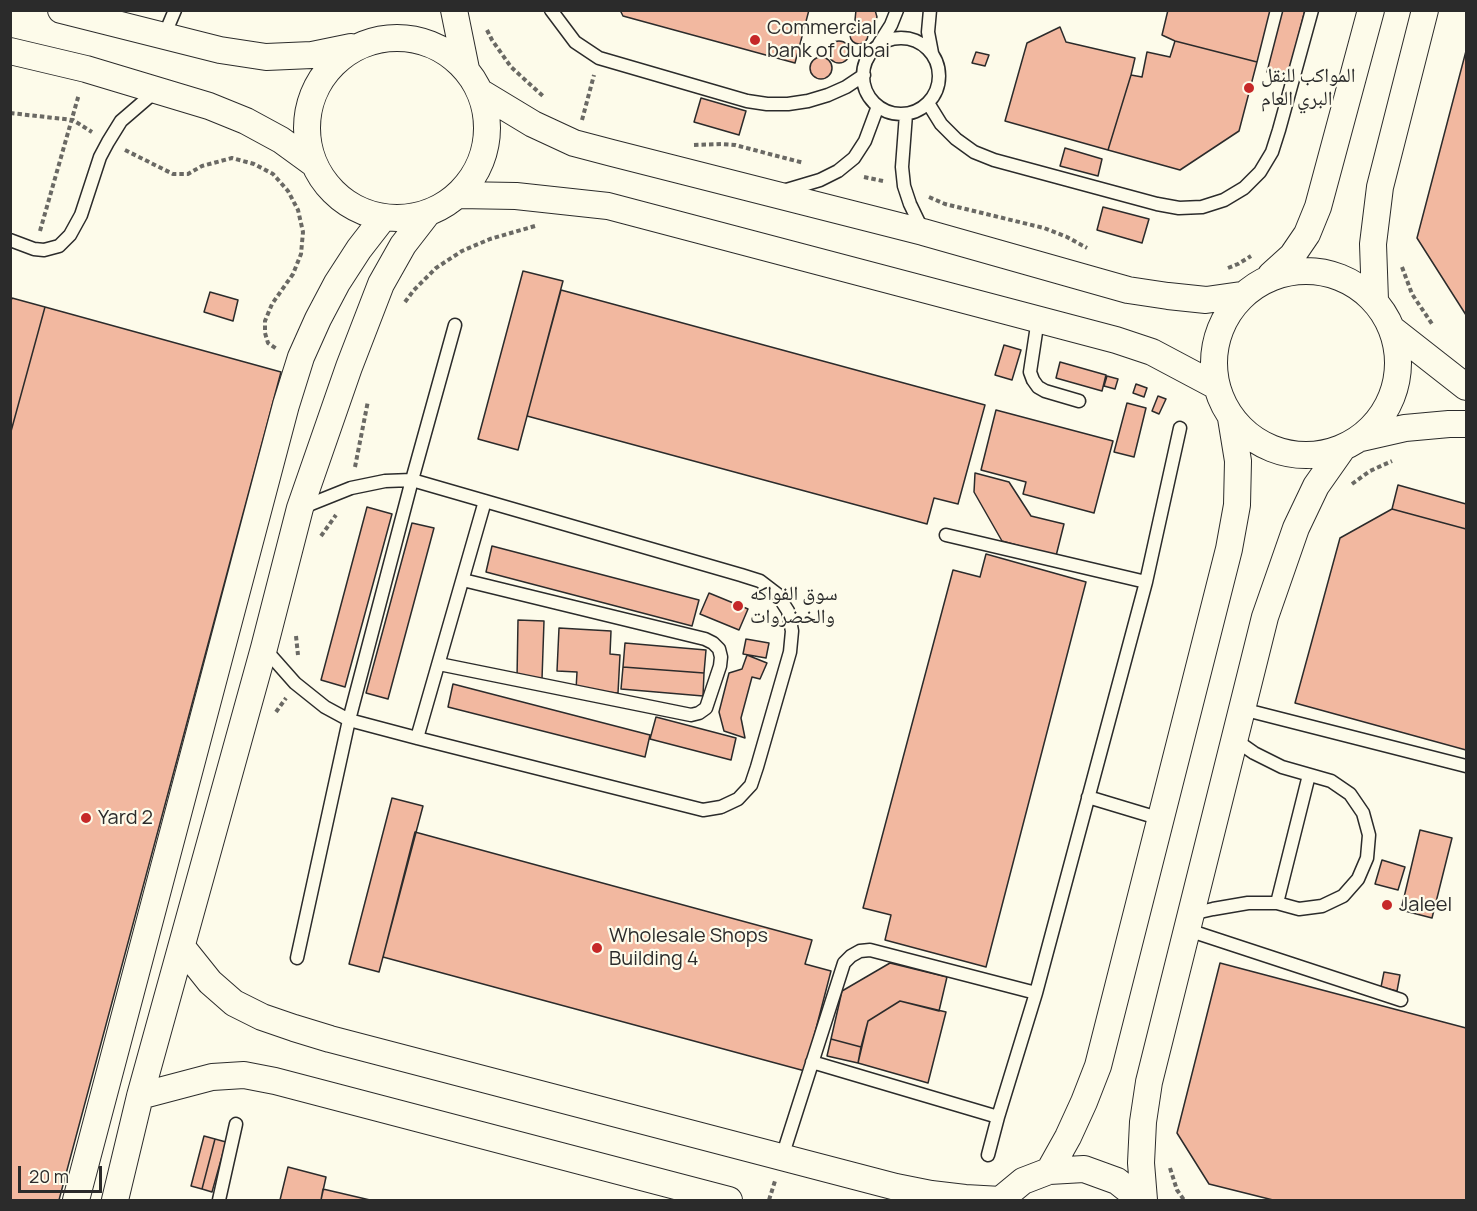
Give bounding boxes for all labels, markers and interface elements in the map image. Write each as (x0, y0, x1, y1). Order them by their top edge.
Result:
place label: Commercial bank of dubai (767, 16, 890, 63)
marker: Commercial bank of dubai (748, 33, 762, 47)
place label: المواكب للنقل البري العام (1261, 64, 1356, 111)
marker: المواكب للنقل البري العام (1242, 81, 1256, 95)
place label: سوق الفواكه والخضروات (750, 582, 838, 629)
marker: سوق الفواكه والخضروات (731, 599, 745, 613)
place label: Yard 2 (98, 806, 153, 830)
marker: Yard 2 (79, 811, 93, 825)
place label: Jaleel (1399, 893, 1452, 917)
marker: Jaleel (1380, 898, 1394, 912)
place label: Wholesale Shops Building 4 (609, 924, 768, 971)
marker: Wholesale Shops Building 4 (590, 941, 604, 955)
scale bar (21, 1154, 105, 1192)
text: 20 m (29, 1164, 69, 1188)

